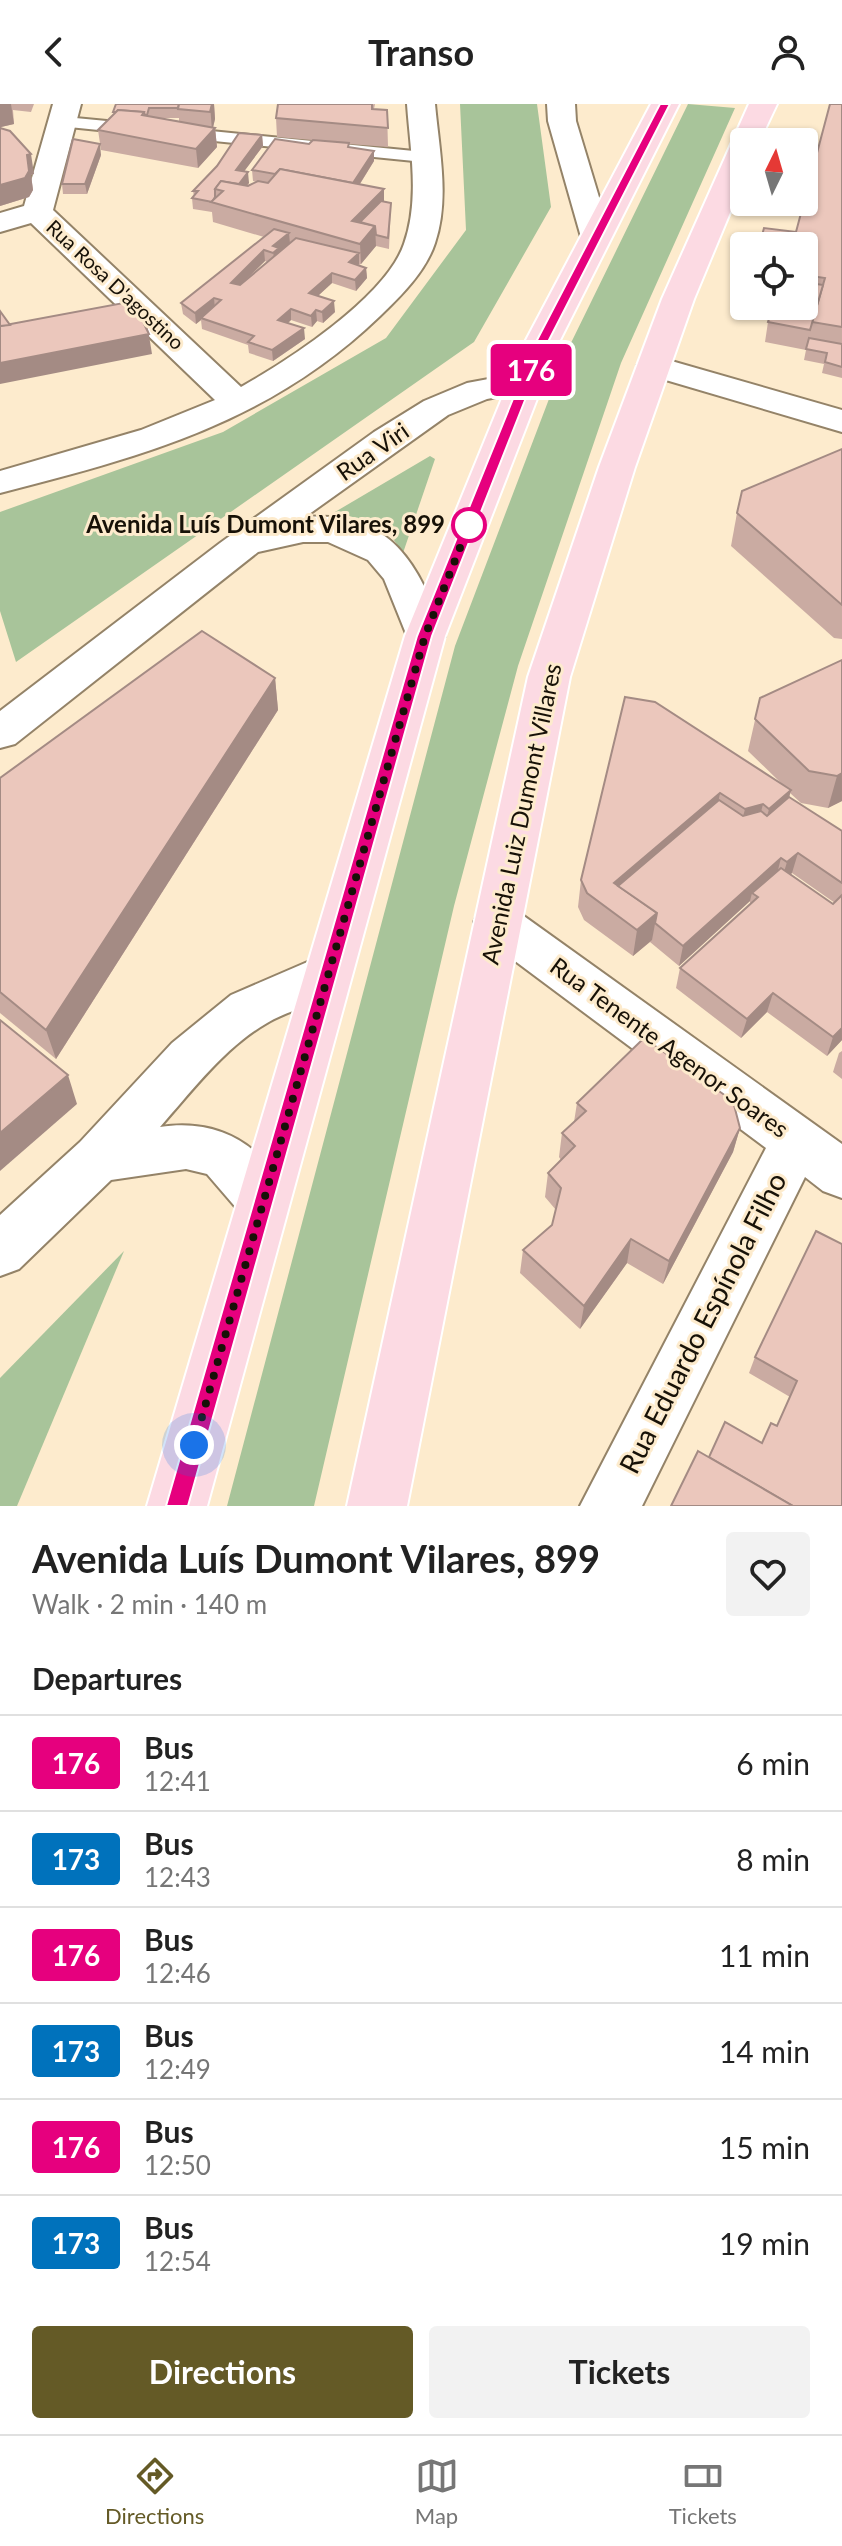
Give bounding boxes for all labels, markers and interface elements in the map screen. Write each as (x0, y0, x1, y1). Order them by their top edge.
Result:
icon: back (32, 30, 76, 74)
text: Transo (368, 30, 474, 74)
icon: person (766, 30, 810, 74)
north arrow (730, 128, 818, 216)
map controls (730, 128, 818, 320)
street label: Rua Rosa D'agostino (42, 214, 189, 354)
button: locate (730, 232, 818, 320)
line badge: 176 (485, 344, 577, 396)
text: 176 (507, 353, 555, 387)
street label: Rua Viri (330, 415, 414, 486)
marker: Avenida Luís Dumont Vilares, 899 (452, 508, 486, 542)
place label: Avenida Luís Dumont Vilares, 899 (85, 509, 445, 538)
street label: Avenida Luiz Dumont Villares (474, 661, 567, 967)
street label: Rua Tenente Agenor Soares (545, 951, 795, 1143)
street label: Rua Eduardo Espínola Filho (611, 1166, 793, 1479)
your location (174, 1425, 214, 1465)
button: heart (726, 1532, 810, 1616)
text: Avenida Luís Dumont Vilares, 899 (32, 1535, 600, 1581)
text: Walk · 2 min · 140 m (32, 1588, 267, 1620)
text: Departures (32, 1660, 182, 1696)
text: Bus (144, 1729, 194, 1765)
text: 6 min (736, 1745, 810, 1781)
text: 176 (52, 1746, 100, 1780)
text: 12:41 (144, 1765, 211, 1797)
text: Bus (144, 1825, 194, 1861)
text: 8 min (736, 1841, 810, 1877)
text: 173 (52, 1842, 100, 1876)
text: 12:43 (144, 1861, 211, 1893)
text: Bus (144, 1921, 194, 1957)
text: 11 min (719, 1937, 810, 1973)
text: 176 (52, 1938, 100, 1972)
text: 12:46 (144, 1957, 211, 1989)
text: Bus (144, 2017, 194, 2053)
text: 14 min (719, 2033, 810, 2069)
text: 173 (52, 2034, 100, 2068)
text: 12:49 (144, 2053, 211, 2085)
text: Bus (144, 2113, 194, 2149)
text: 15 min (719, 2129, 810, 2165)
text: 176 (52, 2130, 100, 2164)
text: 12:50 (144, 2149, 211, 2181)
text: Bus (144, 2209, 194, 2245)
text: 19 min (719, 2225, 810, 2261)
text: 173 (52, 2226, 100, 2260)
text: 12:54 (144, 2245, 211, 2277)
button: Directions (32, 2326, 413, 2418)
button: Tickets (429, 2326, 810, 2418)
tab: Directions (105, 2454, 204, 2529)
tab: Map (415, 2454, 459, 2529)
tab: Tickets (669, 2454, 737, 2529)

